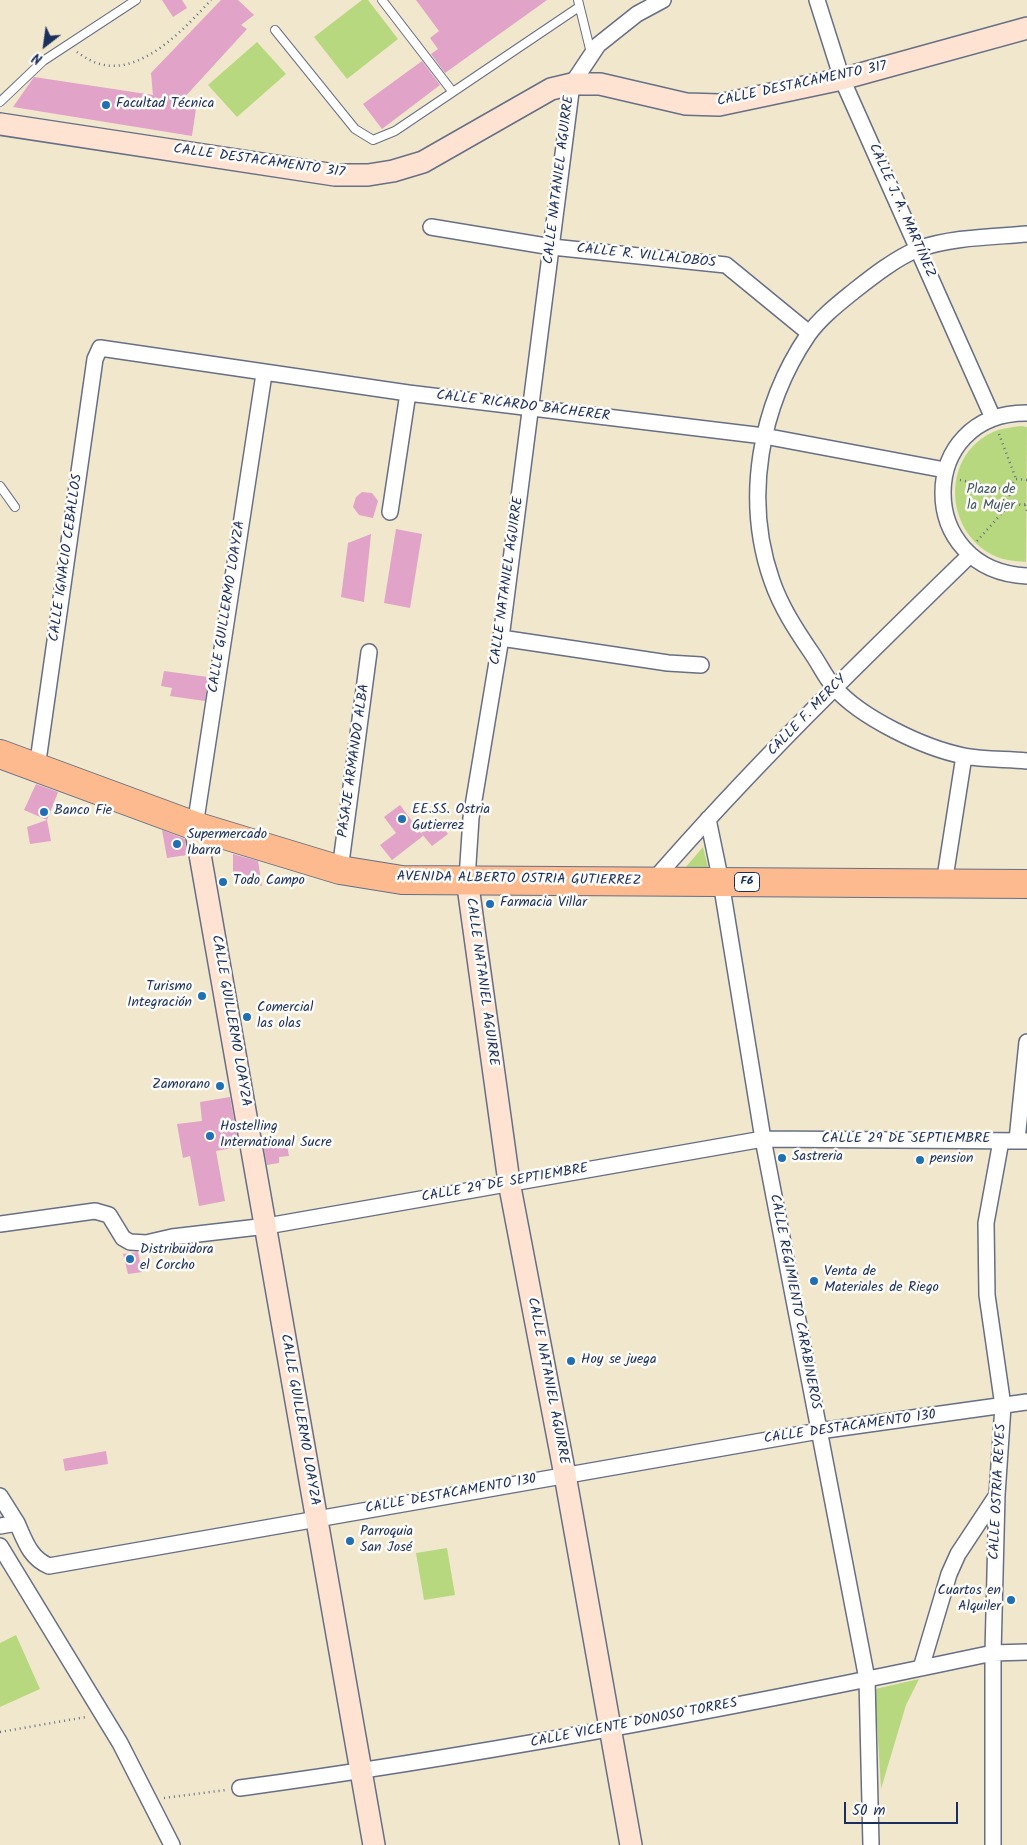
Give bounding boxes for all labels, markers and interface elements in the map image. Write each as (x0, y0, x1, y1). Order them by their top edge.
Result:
north arrow (20, 20, 70, 70)
text: N (28, 46, 47, 70)
street label: CALLE DESTACAMENTO 317 (716, 59, 888, 111)
street label: CALLE NATANIEL AGUIRRE (541, 95, 579, 265)
place label: Facultad Técnica (116, 97, 214, 113)
marker: Facultad Técnica (100, 99, 112, 111)
street label: CALLE J. A. MARTÍNEZ (864, 141, 938, 281)
street label: CALLE DESTACAMENTO 317 (172, 142, 346, 182)
street label: CALLE R. VILLALOBOS (576, 241, 716, 273)
street label: CALLE RICARDO BACHERER (435, 388, 611, 426)
street label: CALLE IGNACIO CEBALLOS (47, 473, 87, 643)
park label: Plaza de la Mujer (966, 483, 1016, 516)
street label: CALLE NATANIEL AGUIRRE (488, 496, 528, 666)
street label: CALLE GUILLERMO LOAYZA (206, 520, 250, 694)
street label: CALLE F. MERCY (765, 672, 851, 760)
street label: PASAJE ARMANDO ALBA (336, 683, 374, 839)
place label: EE.SS. Ostria Gutierrez (412, 803, 490, 836)
place label: Banco Fie (54, 804, 112, 820)
marker: Banco Fie (38, 806, 50, 818)
marker: EE.SS. Ostria Gutierrez (396, 813, 408, 825)
place label: Supermercado Ibarra (187, 828, 267, 860)
marker: Supermercado Ibarra (171, 838, 183, 850)
street label: AVENIDA ALBERTO OSTRIA GUTIERREZ (397, 869, 641, 891)
road number: F6 (734, 872, 760, 892)
place label: Todo Campo (233, 874, 305, 890)
marker: Todo Campo (217, 876, 229, 888)
place label: Farmacia Villar (500, 896, 587, 912)
street label: CALLE NATANIEL AGUIRRE (461, 897, 501, 1067)
marker: Farmacia Villar (484, 898, 496, 910)
street label: CALLE GUILLERMO LOAYZA (207, 934, 253, 1108)
place label: Turismo Integración (127, 980, 192, 1012)
marker: Turismo Integración (196, 990, 208, 1002)
place label: Comercial las olas (257, 1001, 313, 1034)
marker: Comercial las olas (241, 1011, 253, 1023)
place label: Zamorano (152, 1078, 210, 1094)
marker: Zamorano (214, 1080, 226, 1092)
place label: Hostelling International Sucre (220, 1120, 332, 1152)
marker: Hostelling International Sucre (204, 1130, 216, 1142)
street label: CALLE 29 DE SEPTIEMBRE (822, 1132, 990, 1148)
place label: Sastreria (792, 1150, 843, 1166)
marker: Sastreria (776, 1152, 788, 1164)
place label: pension (930, 1152, 974, 1168)
marker: pension (914, 1154, 926, 1166)
street label: CALLE 29 DE SEPTIEMBRE (420, 1161, 590, 1207)
street label: CALLE REGIMIENTO CARABINEROS (765, 1193, 823, 1411)
place label: Distribuidora el Corcho (140, 1243, 214, 1276)
marker: Distribuidora el Corcho (124, 1253, 136, 1265)
place label: Venta de Materiales de Riego (824, 1265, 939, 1298)
marker: Venta de Materiales de Riego (808, 1275, 820, 1287)
street label: CALLE NATANIEL AGUIRRE (523, 1296, 571, 1466)
street label: CALLE GUILLERMO LOAYZA (276, 1333, 322, 1507)
place label: Hoy se juega (581, 1353, 657, 1369)
marker: Hoy se juega (565, 1355, 577, 1367)
street label: CALLE DESTACAMENTO 130 (763, 1408, 937, 1448)
street label: CALLE OSTRIA REYES (987, 1424, 1011, 1560)
street label: CALLE DESTACAMENTO 130 (364, 1472, 538, 1518)
place label: Parroquia San José (360, 1525, 413, 1558)
marker: Parroquia San José (344, 1535, 356, 1547)
place label: Cuartos en Alquiler (938, 1584, 1001, 1616)
marker: Cuartos en Alquiler (1005, 1594, 1017, 1606)
street label: CALLE VICENTE DONOSO TORRES (529, 1696, 739, 1752)
scale bar (847, 1792, 961, 1824)
text: 50 m (852, 1799, 886, 1823)

